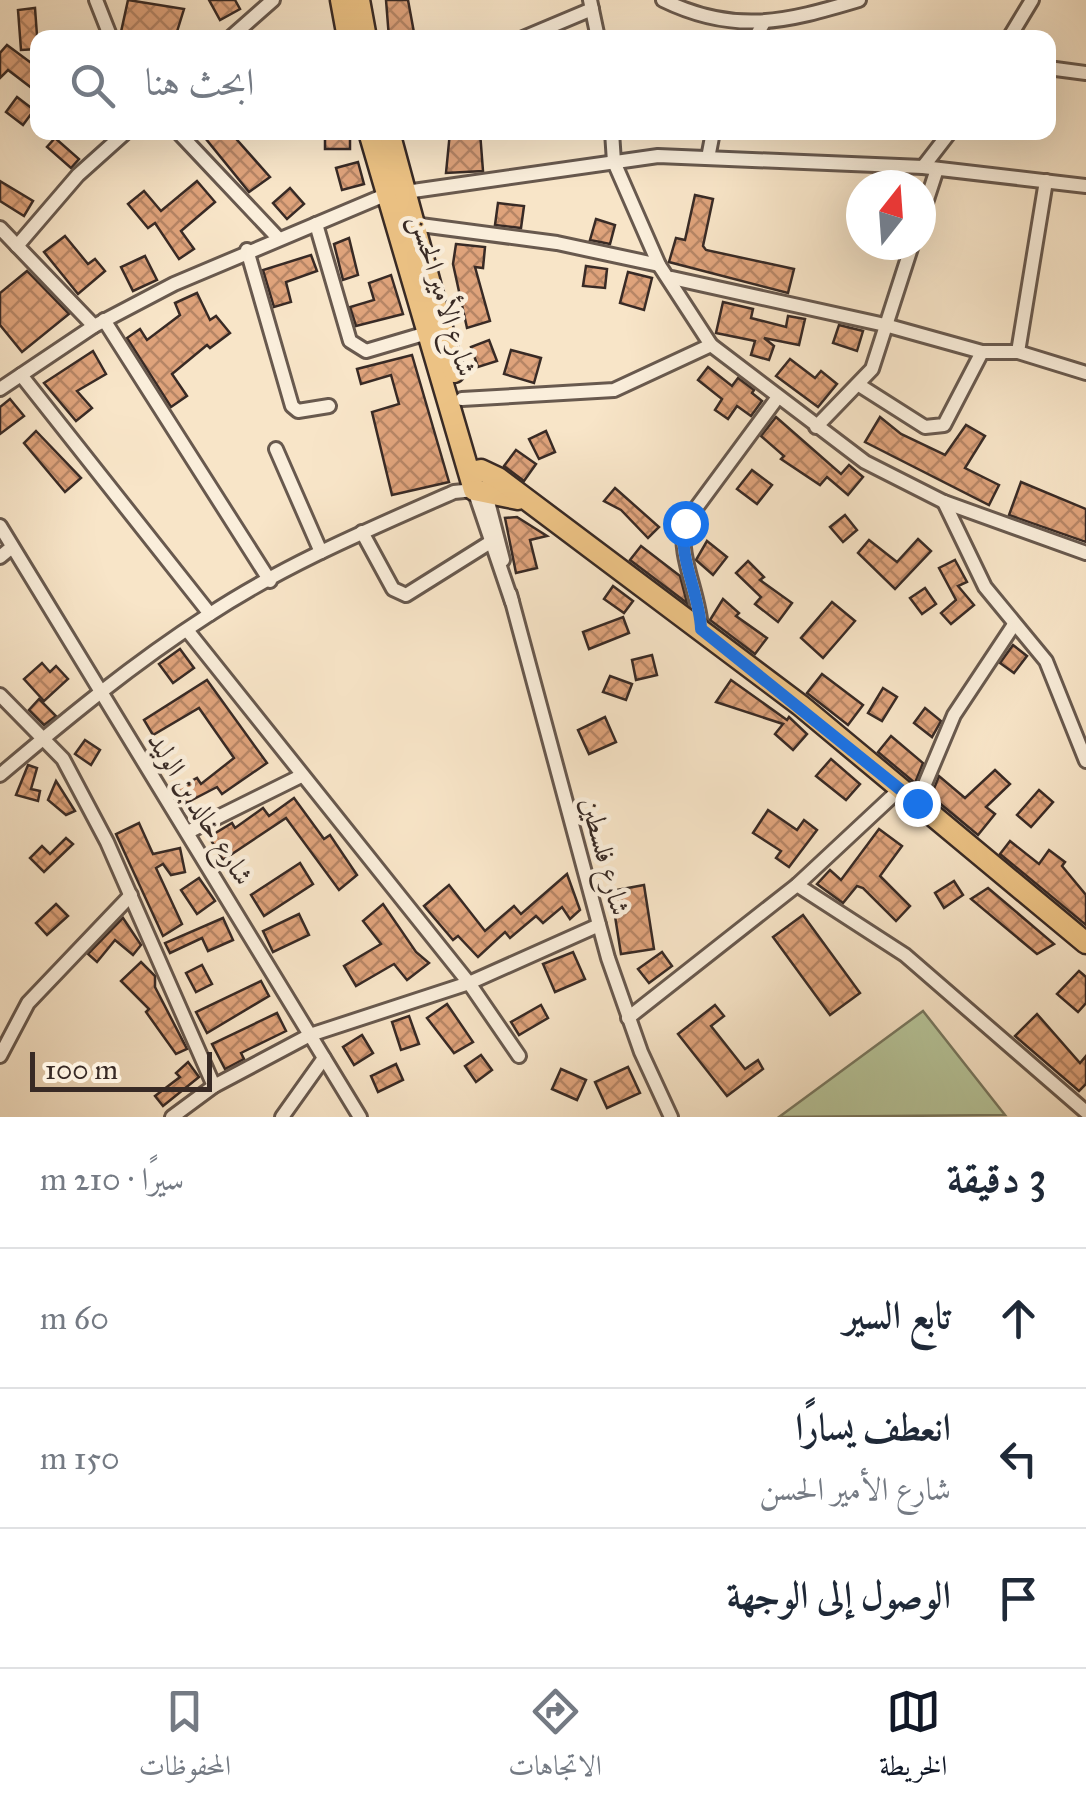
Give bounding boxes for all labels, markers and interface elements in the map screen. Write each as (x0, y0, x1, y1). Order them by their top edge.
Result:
search box (30, 30, 1056, 140)
icon: search (65, 58, 120, 113)
text: ابحث هنا (145, 59, 255, 105)
north arrow (846, 170, 936, 260)
street label: شارع الأمير الحسن (397, 209, 486, 382)
route start (663, 501, 709, 547)
street label: شارع خالد بن الوليد (134, 725, 262, 895)
route end (895, 781, 941, 827)
street label: شارع فلسطين (567, 793, 638, 921)
scale bar (30, 1047, 212, 1092)
text: 100 m (45, 1052, 118, 1087)
text: 3 دقيقة (947, 1152, 1046, 1204)
text: سيرًا · 210 m (40, 1160, 184, 1199)
icon: ahead (991, 1291, 1046, 1346)
text: تابع السير (844, 1292, 951, 1338)
text: 60 m (40, 1299, 109, 1338)
text: انعطف يسارًا (795, 1404, 951, 1450)
icon: left (991, 1431, 1046, 1486)
text: 150 m (40, 1439, 120, 1478)
text: شارع الأمير الحسن (759, 1470, 951, 1509)
icon: arrive (991, 1571, 1046, 1626)
text: الوصول إلى الوجهة (726, 1572, 951, 1618)
tab: المحفوظات (139, 1684, 231, 1793)
tab: الاتجاهات (508, 1684, 602, 1793)
tab: الخريطة (879, 1684, 947, 1793)

